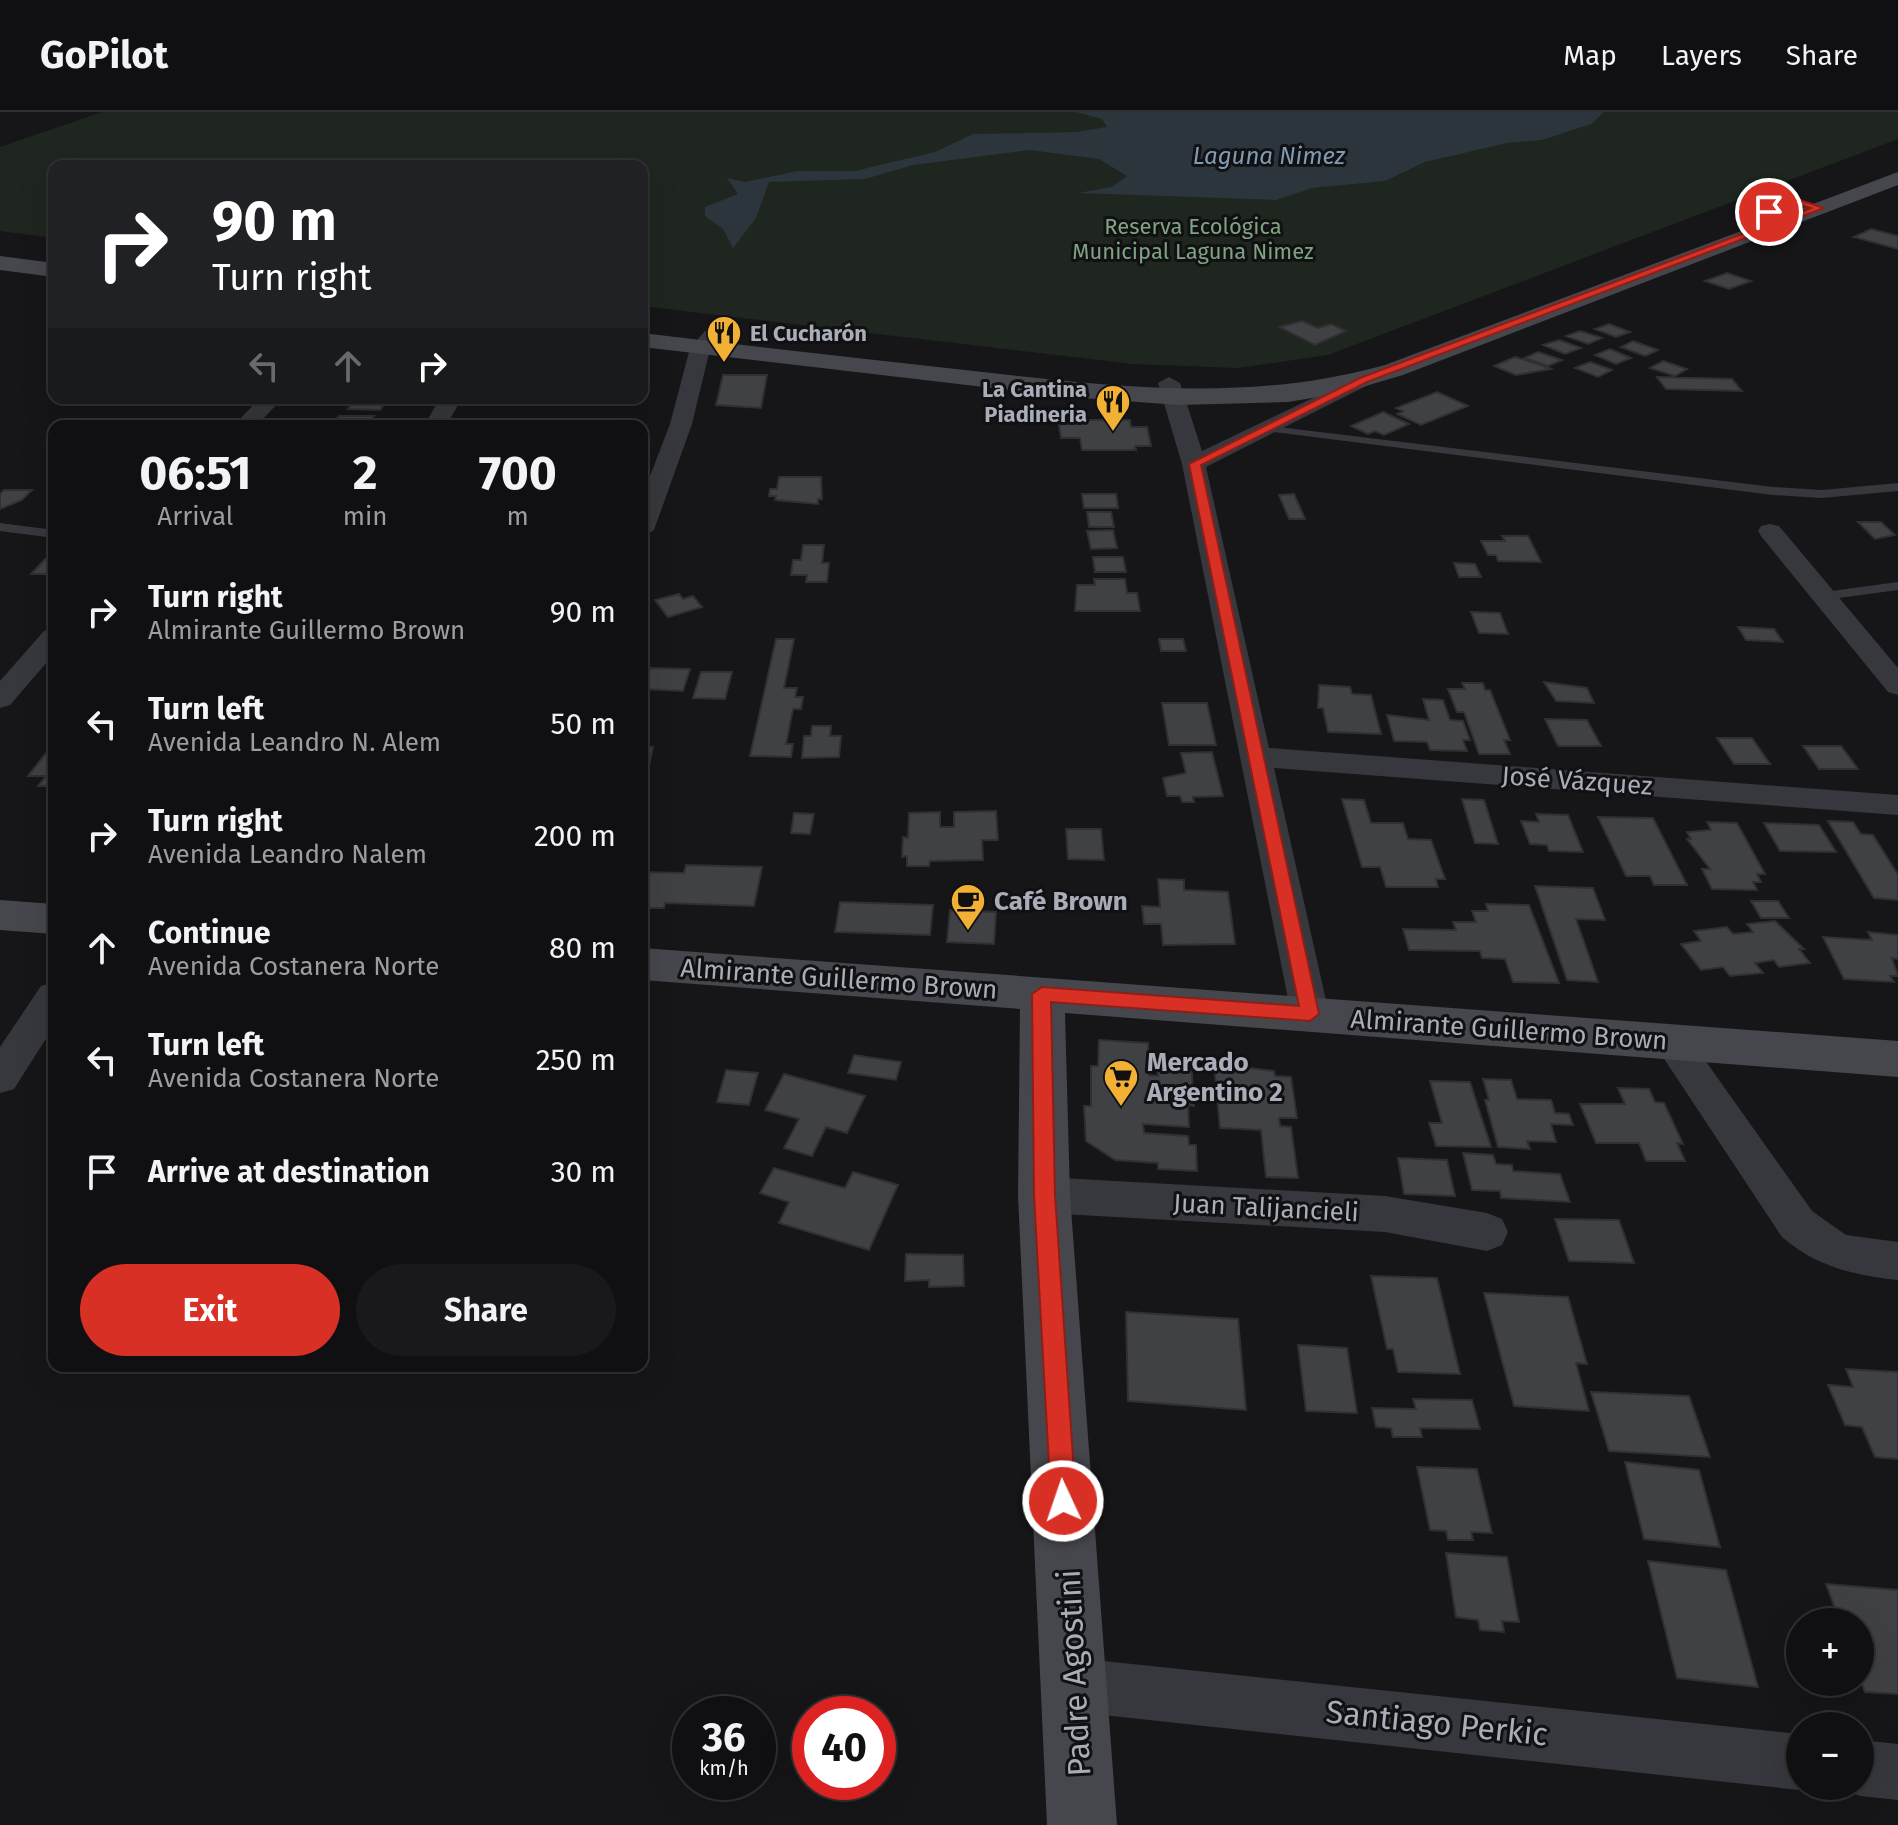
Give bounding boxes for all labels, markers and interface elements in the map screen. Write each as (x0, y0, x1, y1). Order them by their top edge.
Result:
text: GoPilot (40, 32, 168, 78)
text: Map (1563, 39, 1617, 72)
text: Layers (1661, 39, 1742, 72)
text: Share (1786, 39, 1858, 72)
water label: Laguna Nimez (1193, 142, 1346, 170)
pin (1735, 178, 1803, 246)
text: 90 m (212, 188, 337, 255)
icon: arrive (1747, 190, 1791, 234)
icon: right (80, 192, 184, 296)
park label: Reserva Ecológica Municipal Laguna Nimez (1072, 213, 1314, 265)
text: Turn right (212, 256, 372, 300)
restaurant icon: El Cucharón (705, 314, 743, 364)
place label: El Cucharón (750, 320, 867, 347)
icon: left (242, 344, 286, 388)
icon: ahead (326, 344, 370, 388)
icon: right (410, 344, 454, 388)
place label: La Cantina Piadineria (982, 376, 1087, 428)
restaurant icon: La Cantina Piadineria (1094, 383, 1132, 433)
text: 06:51 (139, 444, 252, 502)
text: 2 (353, 444, 378, 502)
text: 700 (479, 444, 557, 502)
text: Arrival (157, 501, 233, 532)
text: min (343, 501, 388, 532)
text: m (507, 501, 529, 532)
text: Turn right (148, 579, 283, 615)
icon: right (80, 590, 124, 634)
text: 90 m (550, 594, 616, 630)
text: Almirante Guillermo Brown (148, 615, 465, 646)
text: Turn left (148, 691, 264, 727)
icon: left (80, 702, 124, 746)
text: 50 m (551, 706, 616, 742)
text: Avenida Leandro N. Alem (148, 727, 441, 758)
street label: José Vázquez (1501, 760, 1653, 802)
text: Turn right (148, 803, 283, 839)
icon: right (80, 814, 124, 858)
text: 200 m (534, 818, 616, 854)
text: Avenida Leandro Nalem (148, 839, 427, 870)
cafe icon: Café Brown (949, 882, 987, 932)
place label: Café Brown (994, 886, 1128, 917)
text: Continue (148, 915, 271, 951)
icon: ahead (80, 926, 124, 970)
text: 80 m (549, 930, 616, 966)
text: Avenida Costanera Norte (148, 951, 439, 982)
street label: Almirante Guillermo Brown (680, 952, 998, 1006)
street label: Almirante Guillermo Brown (1350, 1003, 1668, 1057)
text: Turn left (148, 1027, 264, 1063)
icon: left (80, 1038, 124, 1082)
text: 250 m (536, 1042, 616, 1078)
place label: Mercado Argentino 2 (1146, 1047, 1283, 1108)
supermarket icon: Mercado Argentino 2 (1102, 1058, 1140, 1108)
text: Avenida Costanera Norte (148, 1063, 439, 1094)
icon: arrive (80, 1150, 124, 1194)
text: Arrive at destination (148, 1154, 430, 1190)
text: 30 m (551, 1154, 616, 1190)
street label: Juan Talijancieli (1172, 1188, 1360, 1228)
button: Exit (80, 1264, 340, 1356)
button: Share (356, 1264, 616, 1356)
position arrow (1021, 1459, 1105, 1543)
street label: Padre Agostini (1050, 1569, 1098, 1777)
map controls (1786, 1608, 1874, 1800)
button: + (1786, 1608, 1874, 1696)
street label: Santiago Perkic (1324, 1692, 1550, 1754)
speed limit sign: 40 (792, 1696, 896, 1800)
button: − (1786, 1712, 1874, 1800)
text: 36 (702, 1714, 746, 1762)
text: km/h (699, 1756, 749, 1780)

